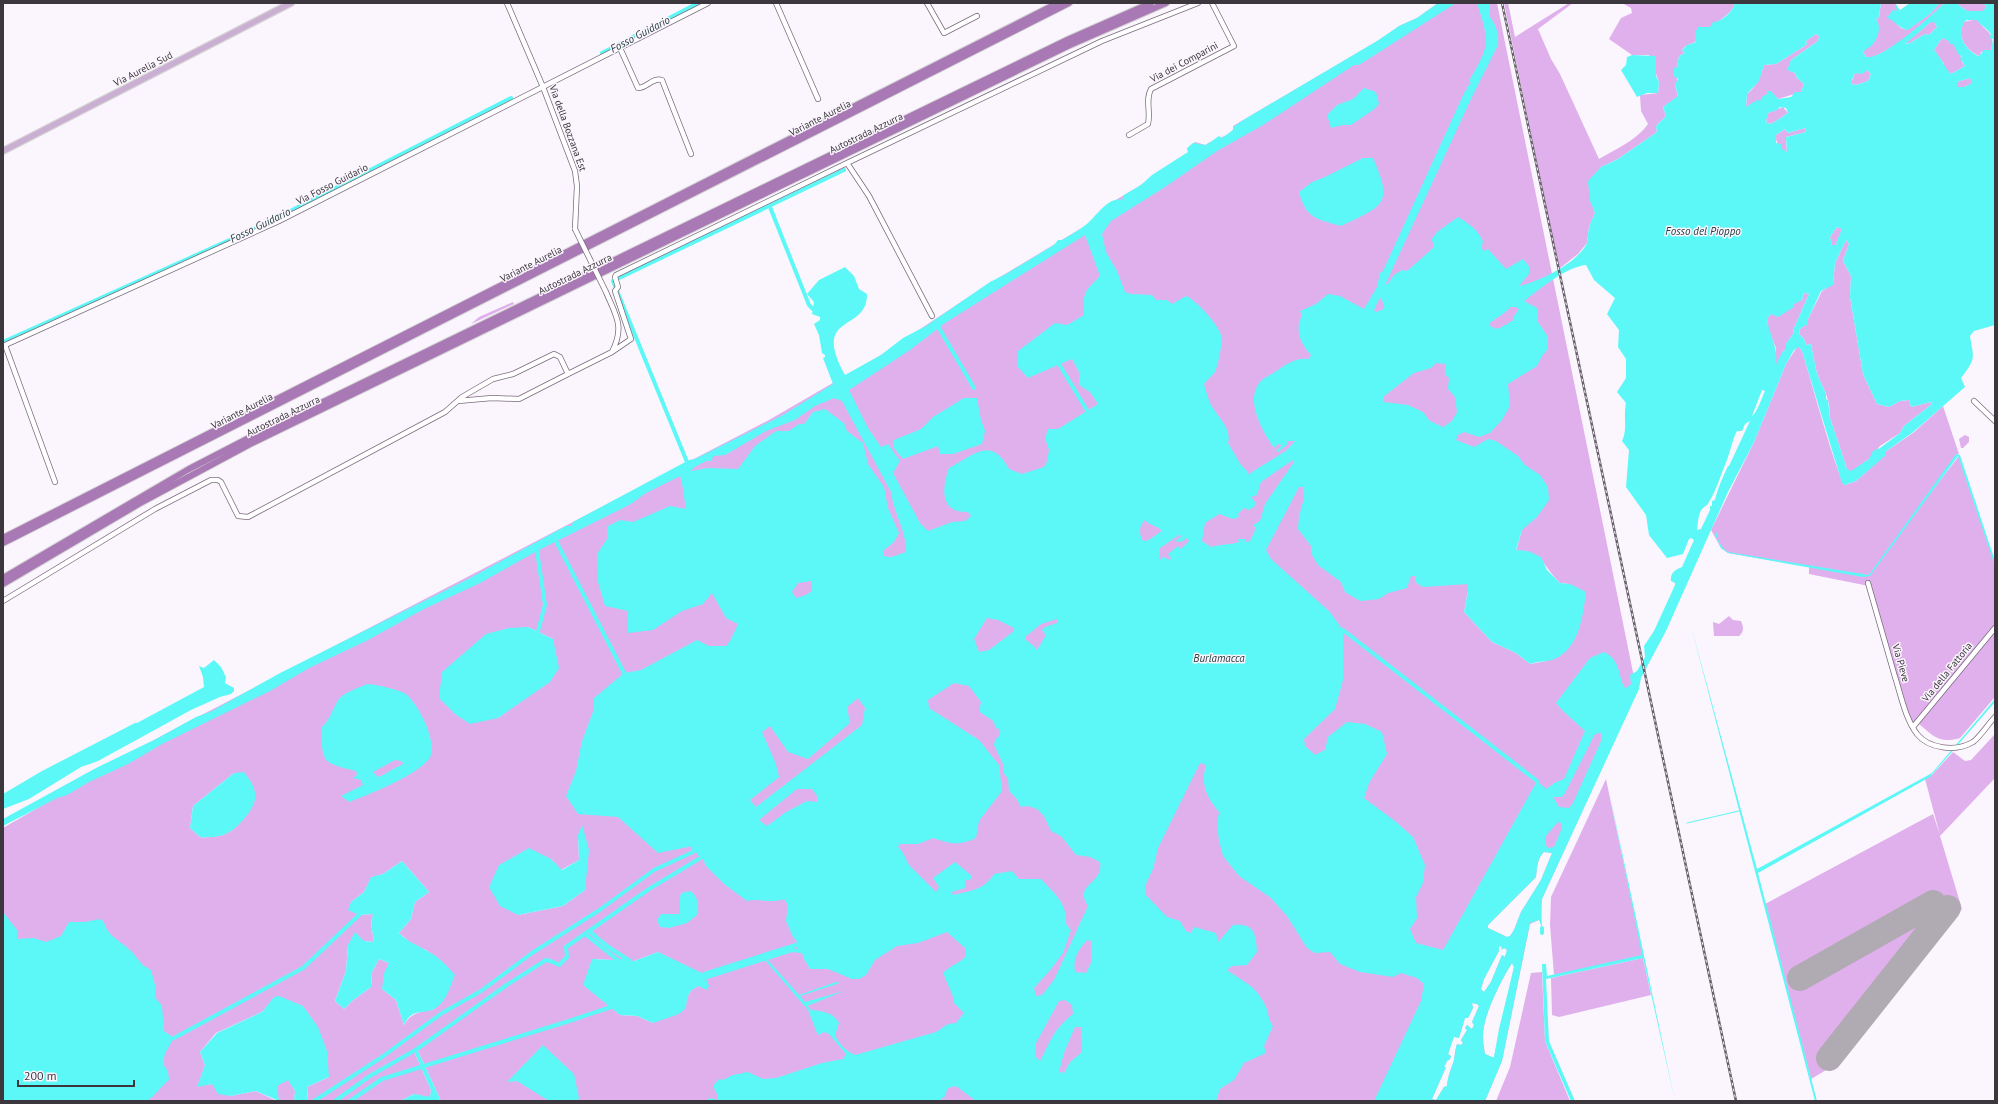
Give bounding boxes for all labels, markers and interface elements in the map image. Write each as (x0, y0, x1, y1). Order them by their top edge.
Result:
water label: Fosso Guidario (608, 12, 673, 56)
street label: Via dei Comparini (1147, 39, 1220, 86)
street label: Via Aurelia Sud (110, 49, 175, 90)
street label: Via della Bozzana Est (546, 82, 590, 174)
street label: Variante Aurelia (786, 97, 853, 140)
street label: Autostrada Azzurra (827, 110, 905, 156)
street label: Via Fosso Guidario (293, 160, 370, 208)
water label: Fosso Guidario (227, 204, 293, 246)
water label: Fosso del Pioppo (1665, 224, 1741, 238)
street label: Variante Aurelia (497, 243, 564, 286)
street label: Autostrada Azzurra (536, 251, 614, 297)
street label: Variante Aurelia (208, 390, 275, 433)
street label: Autostrada Azzurra (244, 393, 322, 439)
street label: Via della Fattoria (1918, 639, 1975, 705)
street label: Via Pieve (1889, 642, 1913, 683)
water label: Burlamacca (1193, 651, 1245, 665)
scale bar (18, 1062, 134, 1088)
text: 200 m (24, 1068, 57, 1083)

